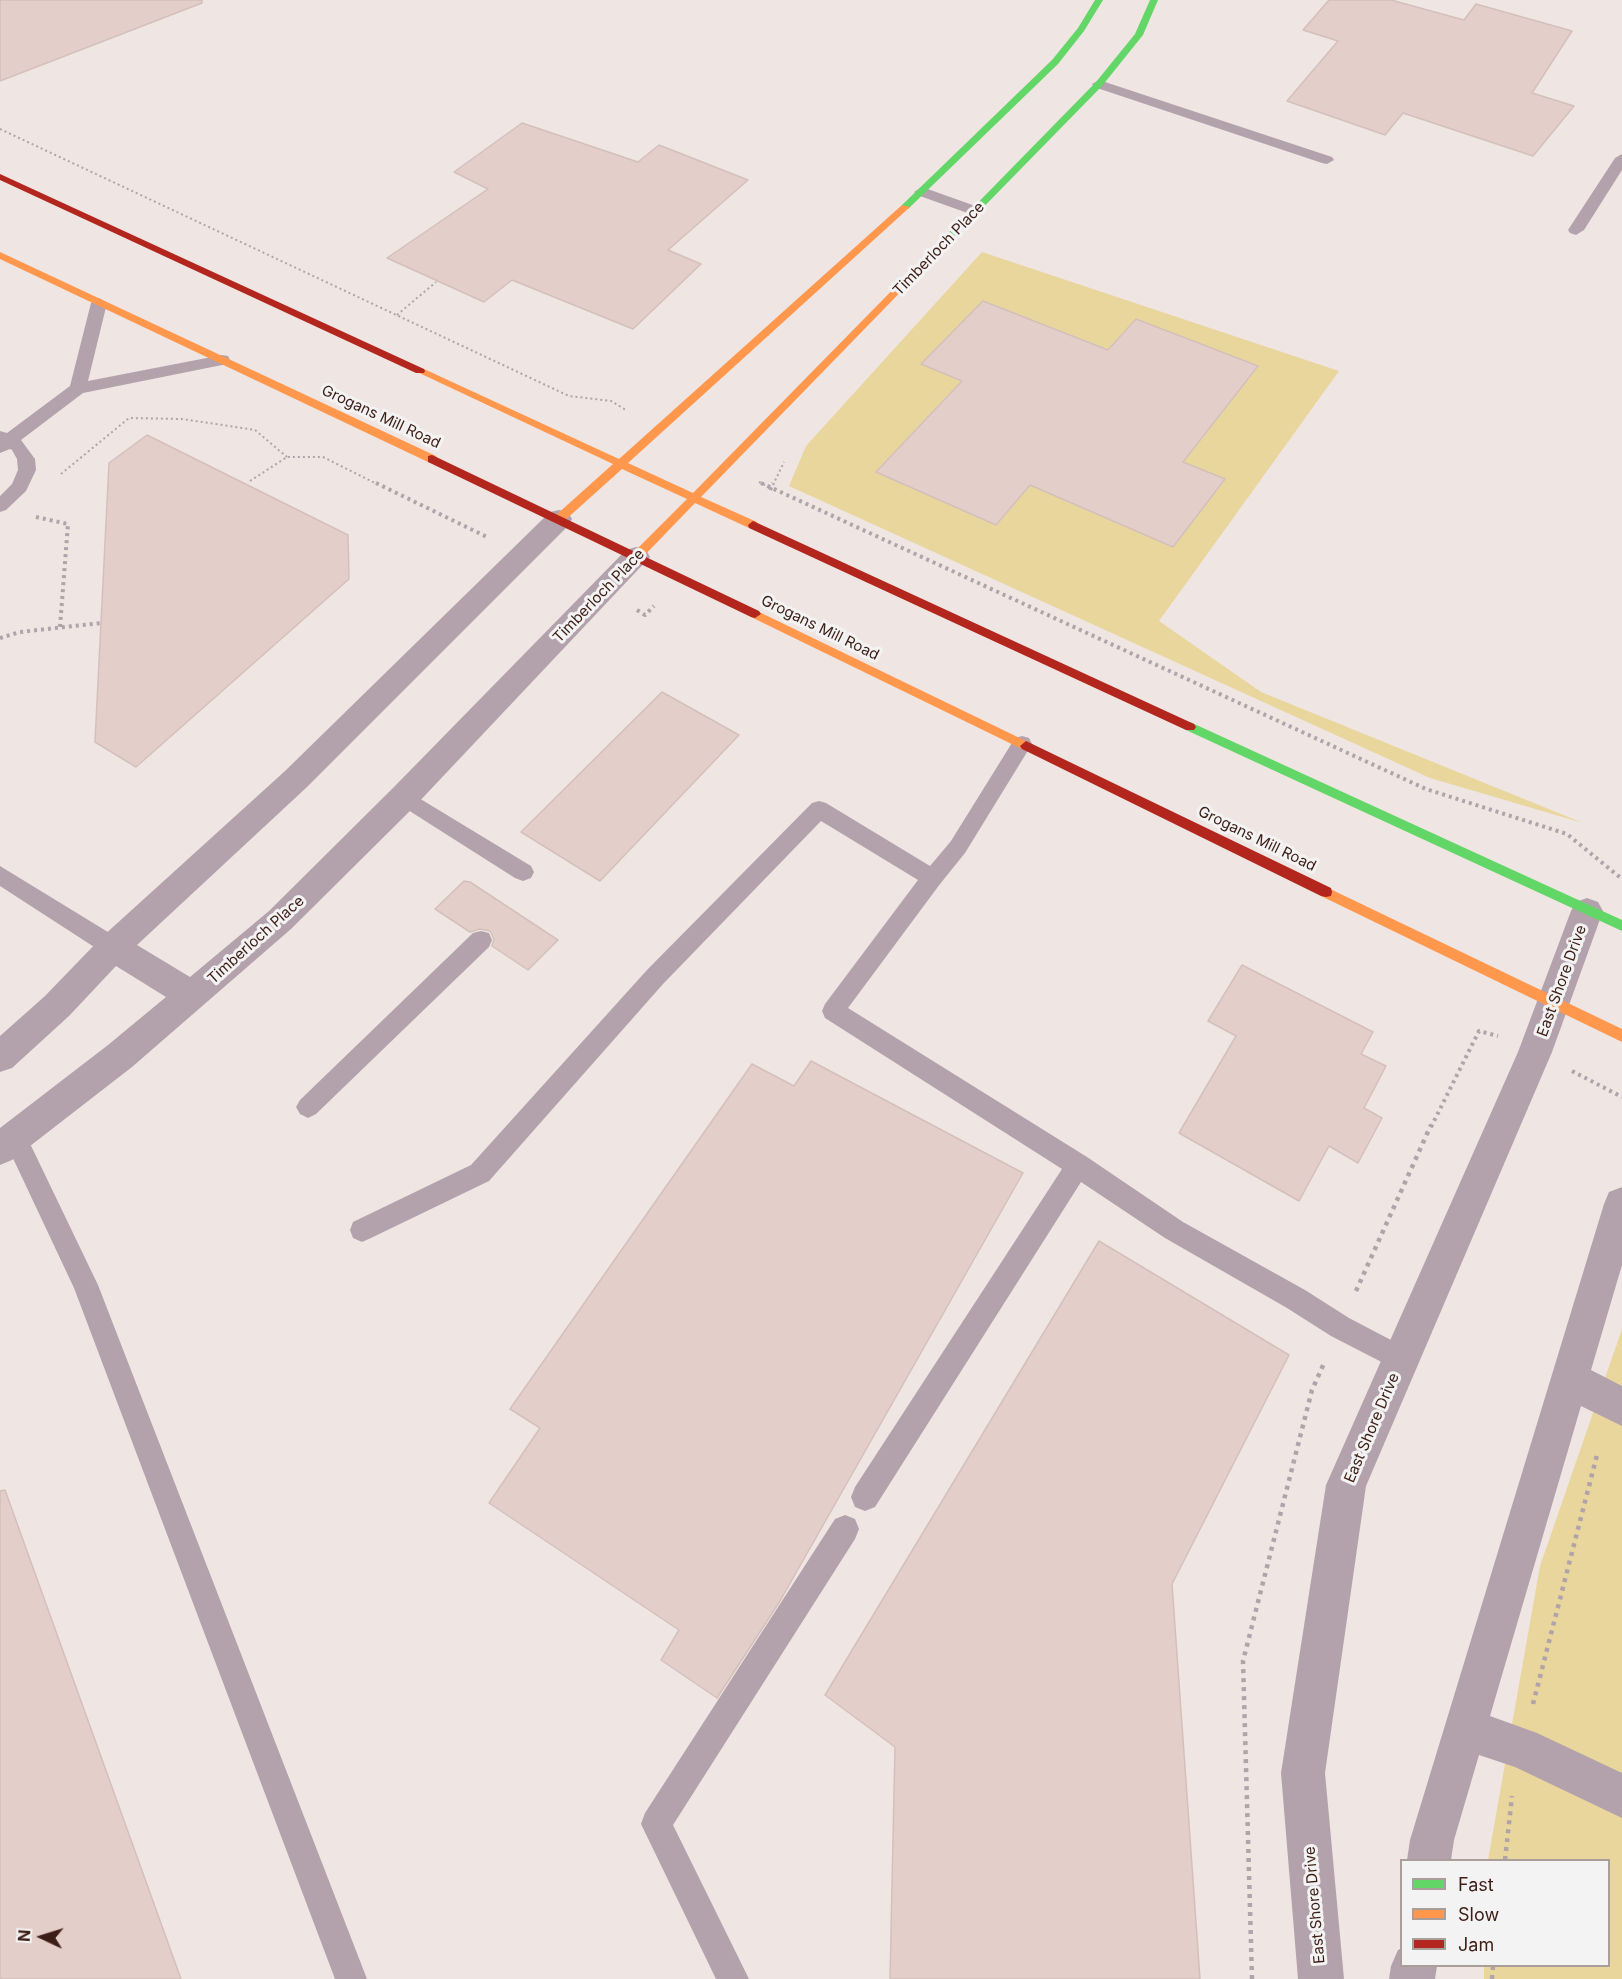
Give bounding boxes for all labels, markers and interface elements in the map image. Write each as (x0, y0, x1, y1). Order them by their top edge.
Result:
street label: Timberloch Place (890, 198, 988, 300)
street label: Grogans Mill Road (319, 382, 443, 452)
street label: Timberloch Place (550, 545, 648, 647)
street label: Grogans Mill Road (758, 592, 882, 664)
street label: Grogans Mill Road (1195, 803, 1319, 875)
street label: Timberloch Place (204, 892, 308, 988)
street label: East Shore Drive (1533, 923, 1591, 1039)
street label: East Shore Drive (1341, 1370, 1403, 1486)
street label: East Shore Drive (1301, 1846, 1329, 1964)
legend (1400, 1859, 1610, 1967)
text: Fast (1458, 1874, 1494, 1895)
text: Slow (1458, 1904, 1499, 1925)
north arrow (12, 1907, 72, 1967)
text: N (14, 1929, 34, 1943)
text: Jam (1458, 1934, 1494, 1955)

